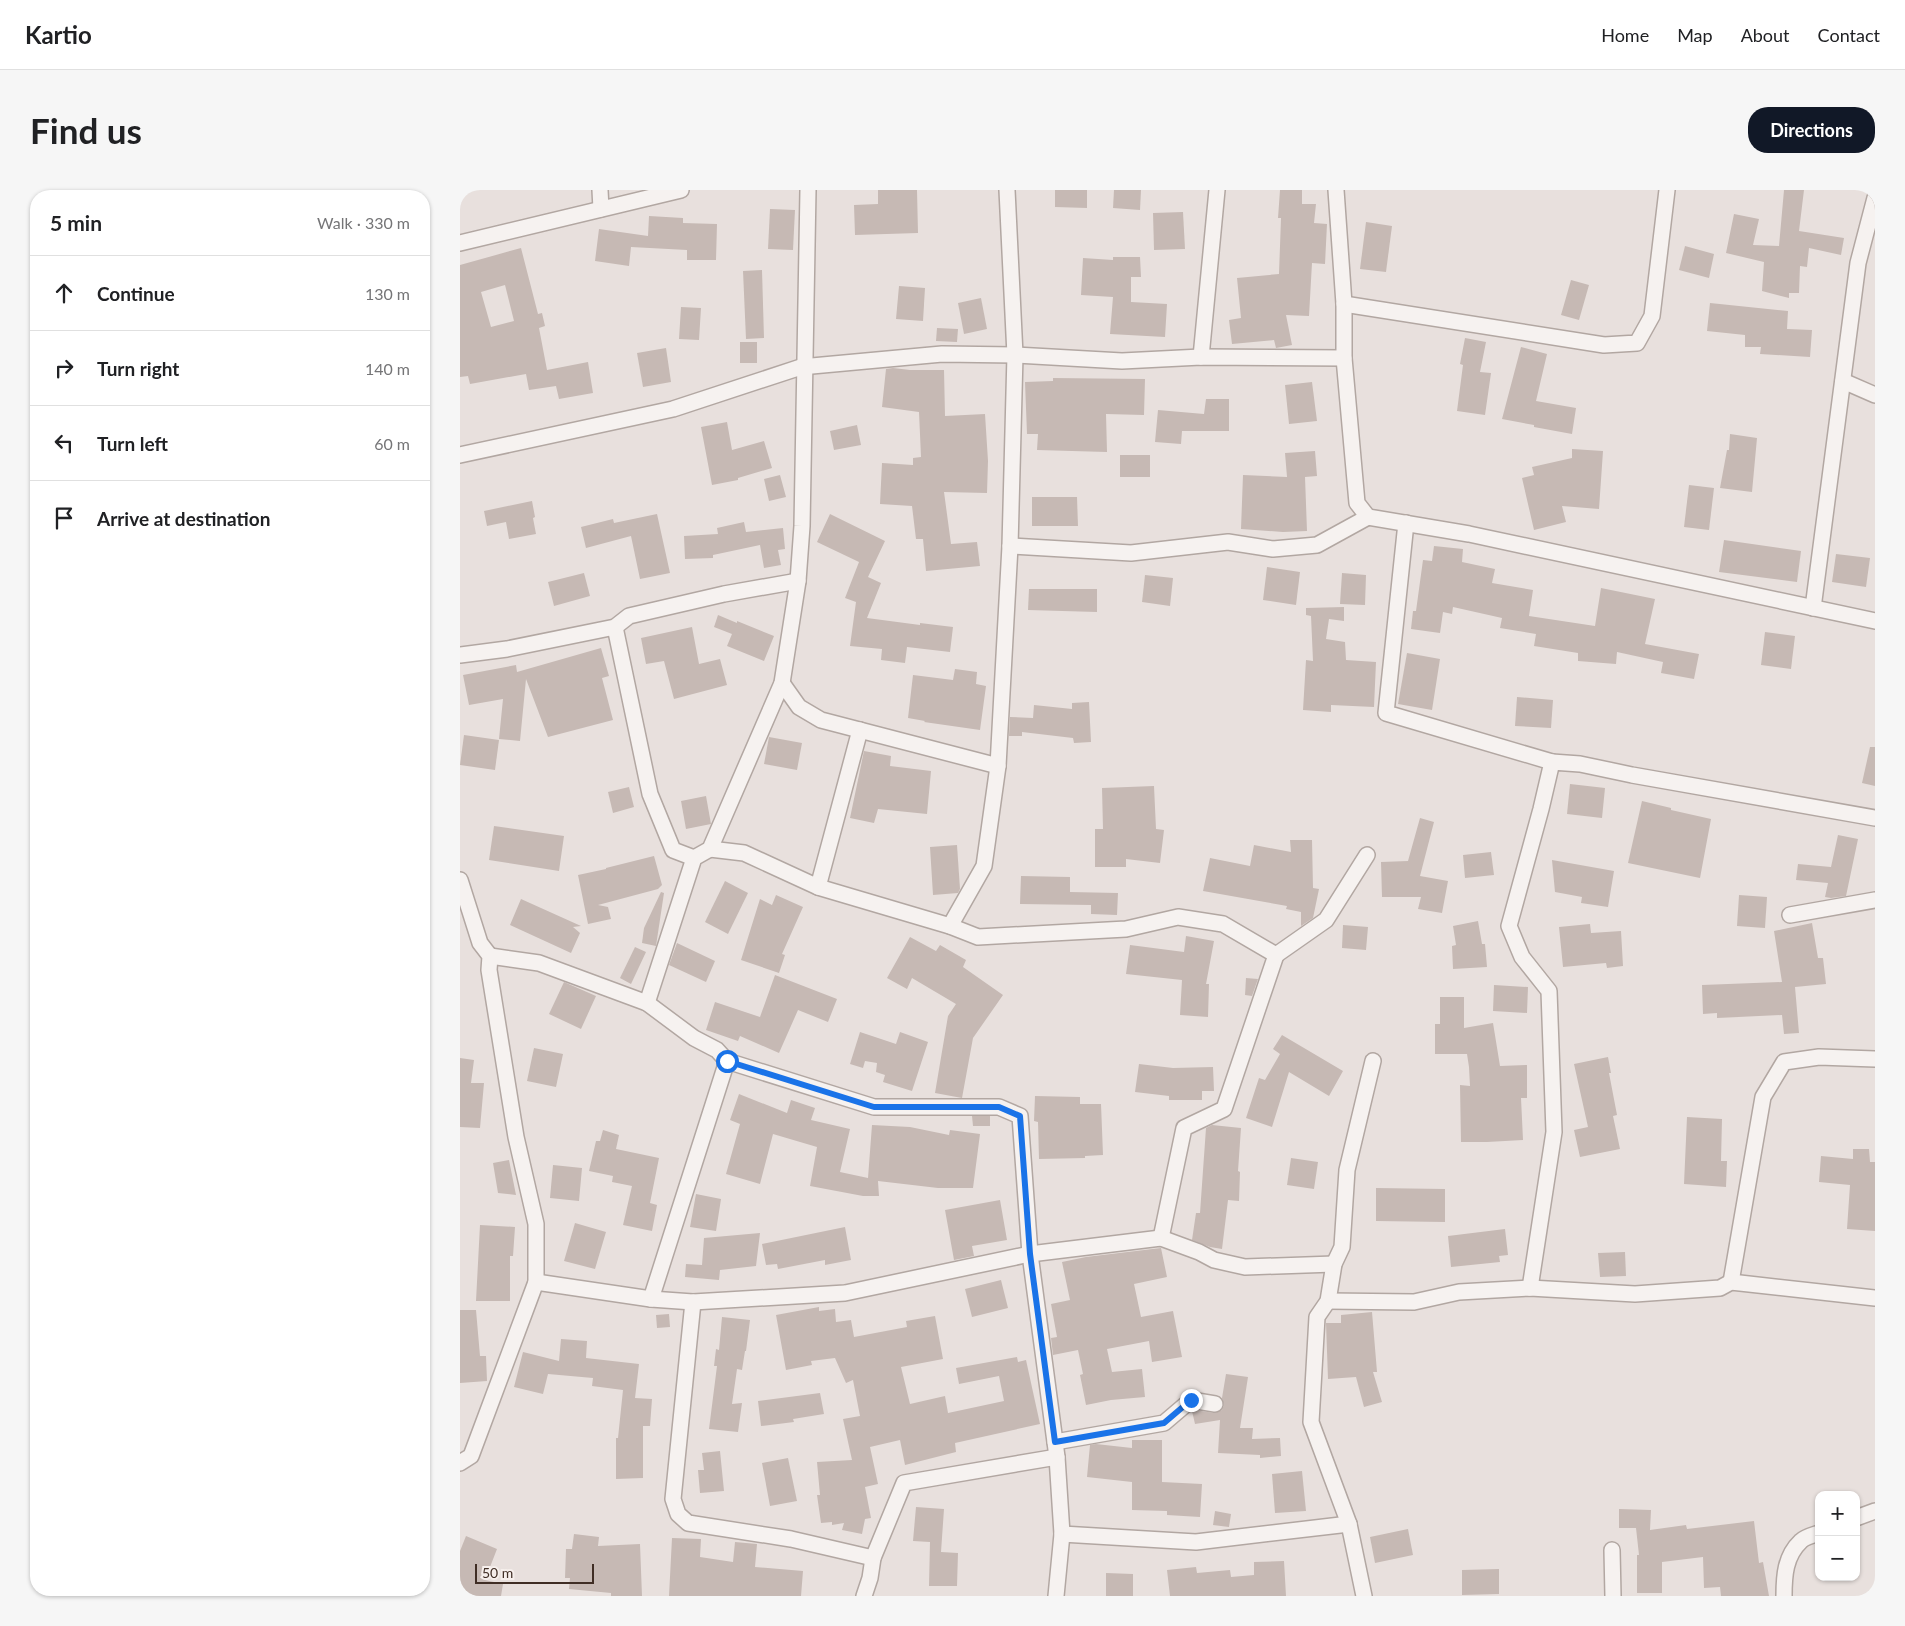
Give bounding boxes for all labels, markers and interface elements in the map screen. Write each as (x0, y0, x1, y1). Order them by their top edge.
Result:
text: Kartio (25, 20, 92, 49)
text: Home (1601, 24, 1649, 46)
text: Map (1677, 24, 1713, 46)
text: About (1741, 24, 1790, 46)
text: Contact (1818, 24, 1880, 46)
button: Directions (1748, 107, 1875, 153)
text: Find us (30, 109, 142, 151)
text: 5 min (50, 210, 102, 235)
text: Walk · 330 m (317, 213, 410, 232)
icon: ahead (50, 279, 78, 307)
text: Continue (97, 282, 175, 305)
text: 130 m (365, 284, 410, 303)
icon: right (50, 354, 78, 382)
text: Turn right (97, 357, 179, 380)
text: 140 m (365, 359, 410, 378)
icon: left (50, 429, 78, 457)
text: Turn left (97, 432, 168, 455)
text: 60 m (374, 434, 410, 453)
icon: arrive (50, 504, 78, 532)
text: Arrive at destination (97, 507, 270, 530)
route start (716, 1050, 739, 1073)
route end (1180, 1389, 1203, 1412)
map controls (1815, 1491, 1860, 1581)
button: + (1815, 1491, 1860, 1536)
button: − (1815, 1536, 1860, 1581)
scale bar (475, 1561, 594, 1584)
text: 50 m (482, 1564, 513, 1581)

